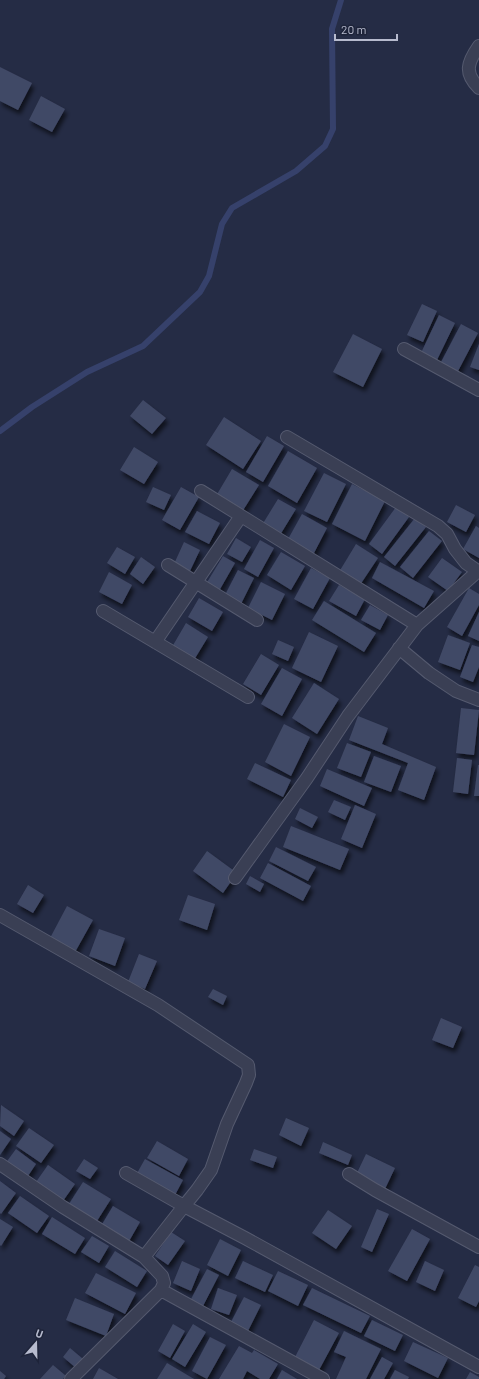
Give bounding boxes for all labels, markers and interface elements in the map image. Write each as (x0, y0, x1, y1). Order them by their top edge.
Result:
scale bar (335, 16, 397, 42)
text: 20 m (341, 22, 367, 36)
north arrow (16, 1323, 56, 1363)
text: U (34, 1326, 45, 1340)

